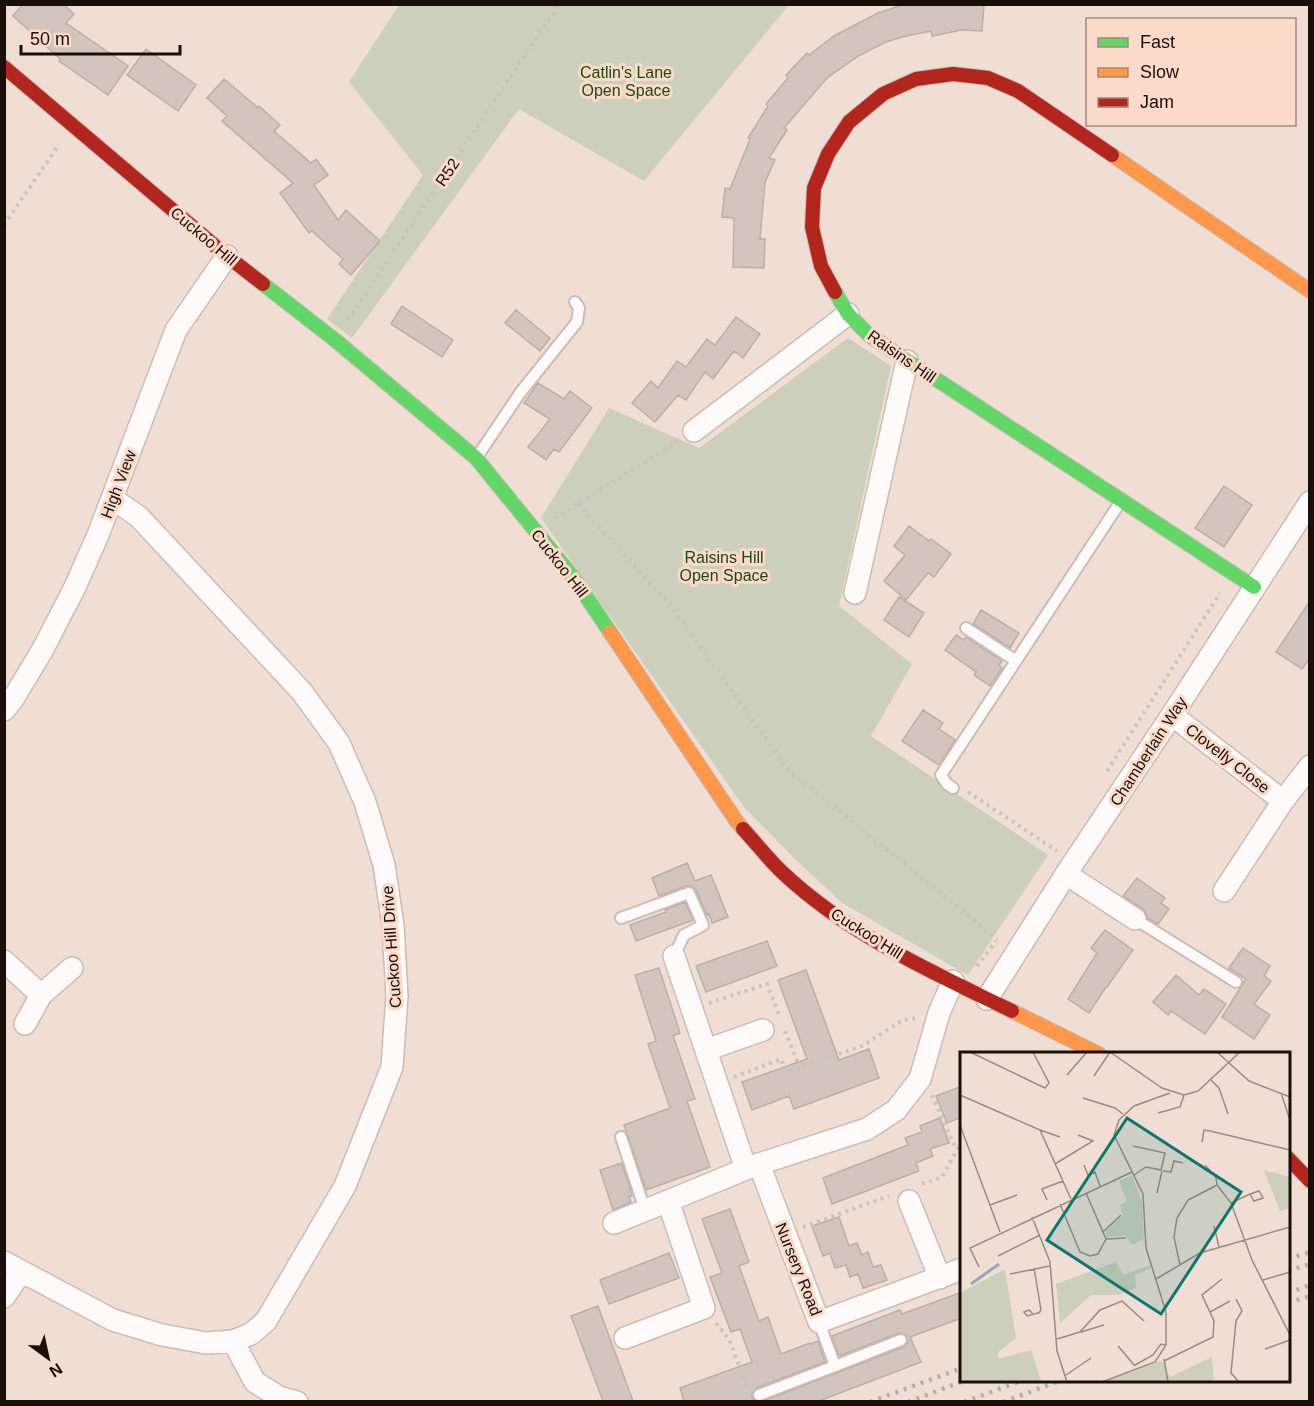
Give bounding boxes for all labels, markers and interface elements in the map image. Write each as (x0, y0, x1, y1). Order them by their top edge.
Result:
scale bar (21, 18, 180, 56)
legend (1086, 18, 1296, 126)
text: 50 m (30, 29, 70, 49)
text: Fast (1140, 32, 1175, 52)
text: Slow (1140, 62, 1180, 82)
park label: Catlin's Lane Open Space (580, 64, 672, 99)
text: Jam (1140, 92, 1174, 112)
street label: R52 (432, 155, 463, 189)
street label: Cuckoo Hill (167, 204, 240, 269)
street label: Raisins Hill (864, 327, 939, 386)
street label: High View (98, 447, 139, 521)
street label: Cuckoo Hill (528, 526, 591, 600)
park label: Raisins Hill Open Space (680, 549, 769, 584)
street label: Chamberlain Way (1107, 694, 1190, 809)
street label: Clovelly Close (1183, 720, 1273, 796)
street label: Cuckoo Hill Drive (379, 885, 404, 1009)
street label: Cuckoo Hill (828, 905, 906, 962)
inset map (960, 1052, 1290, 1382)
street label: Nursery Road (772, 1220, 825, 1318)
north arrow (18, 1328, 78, 1388)
text: N (46, 1360, 65, 1380)

